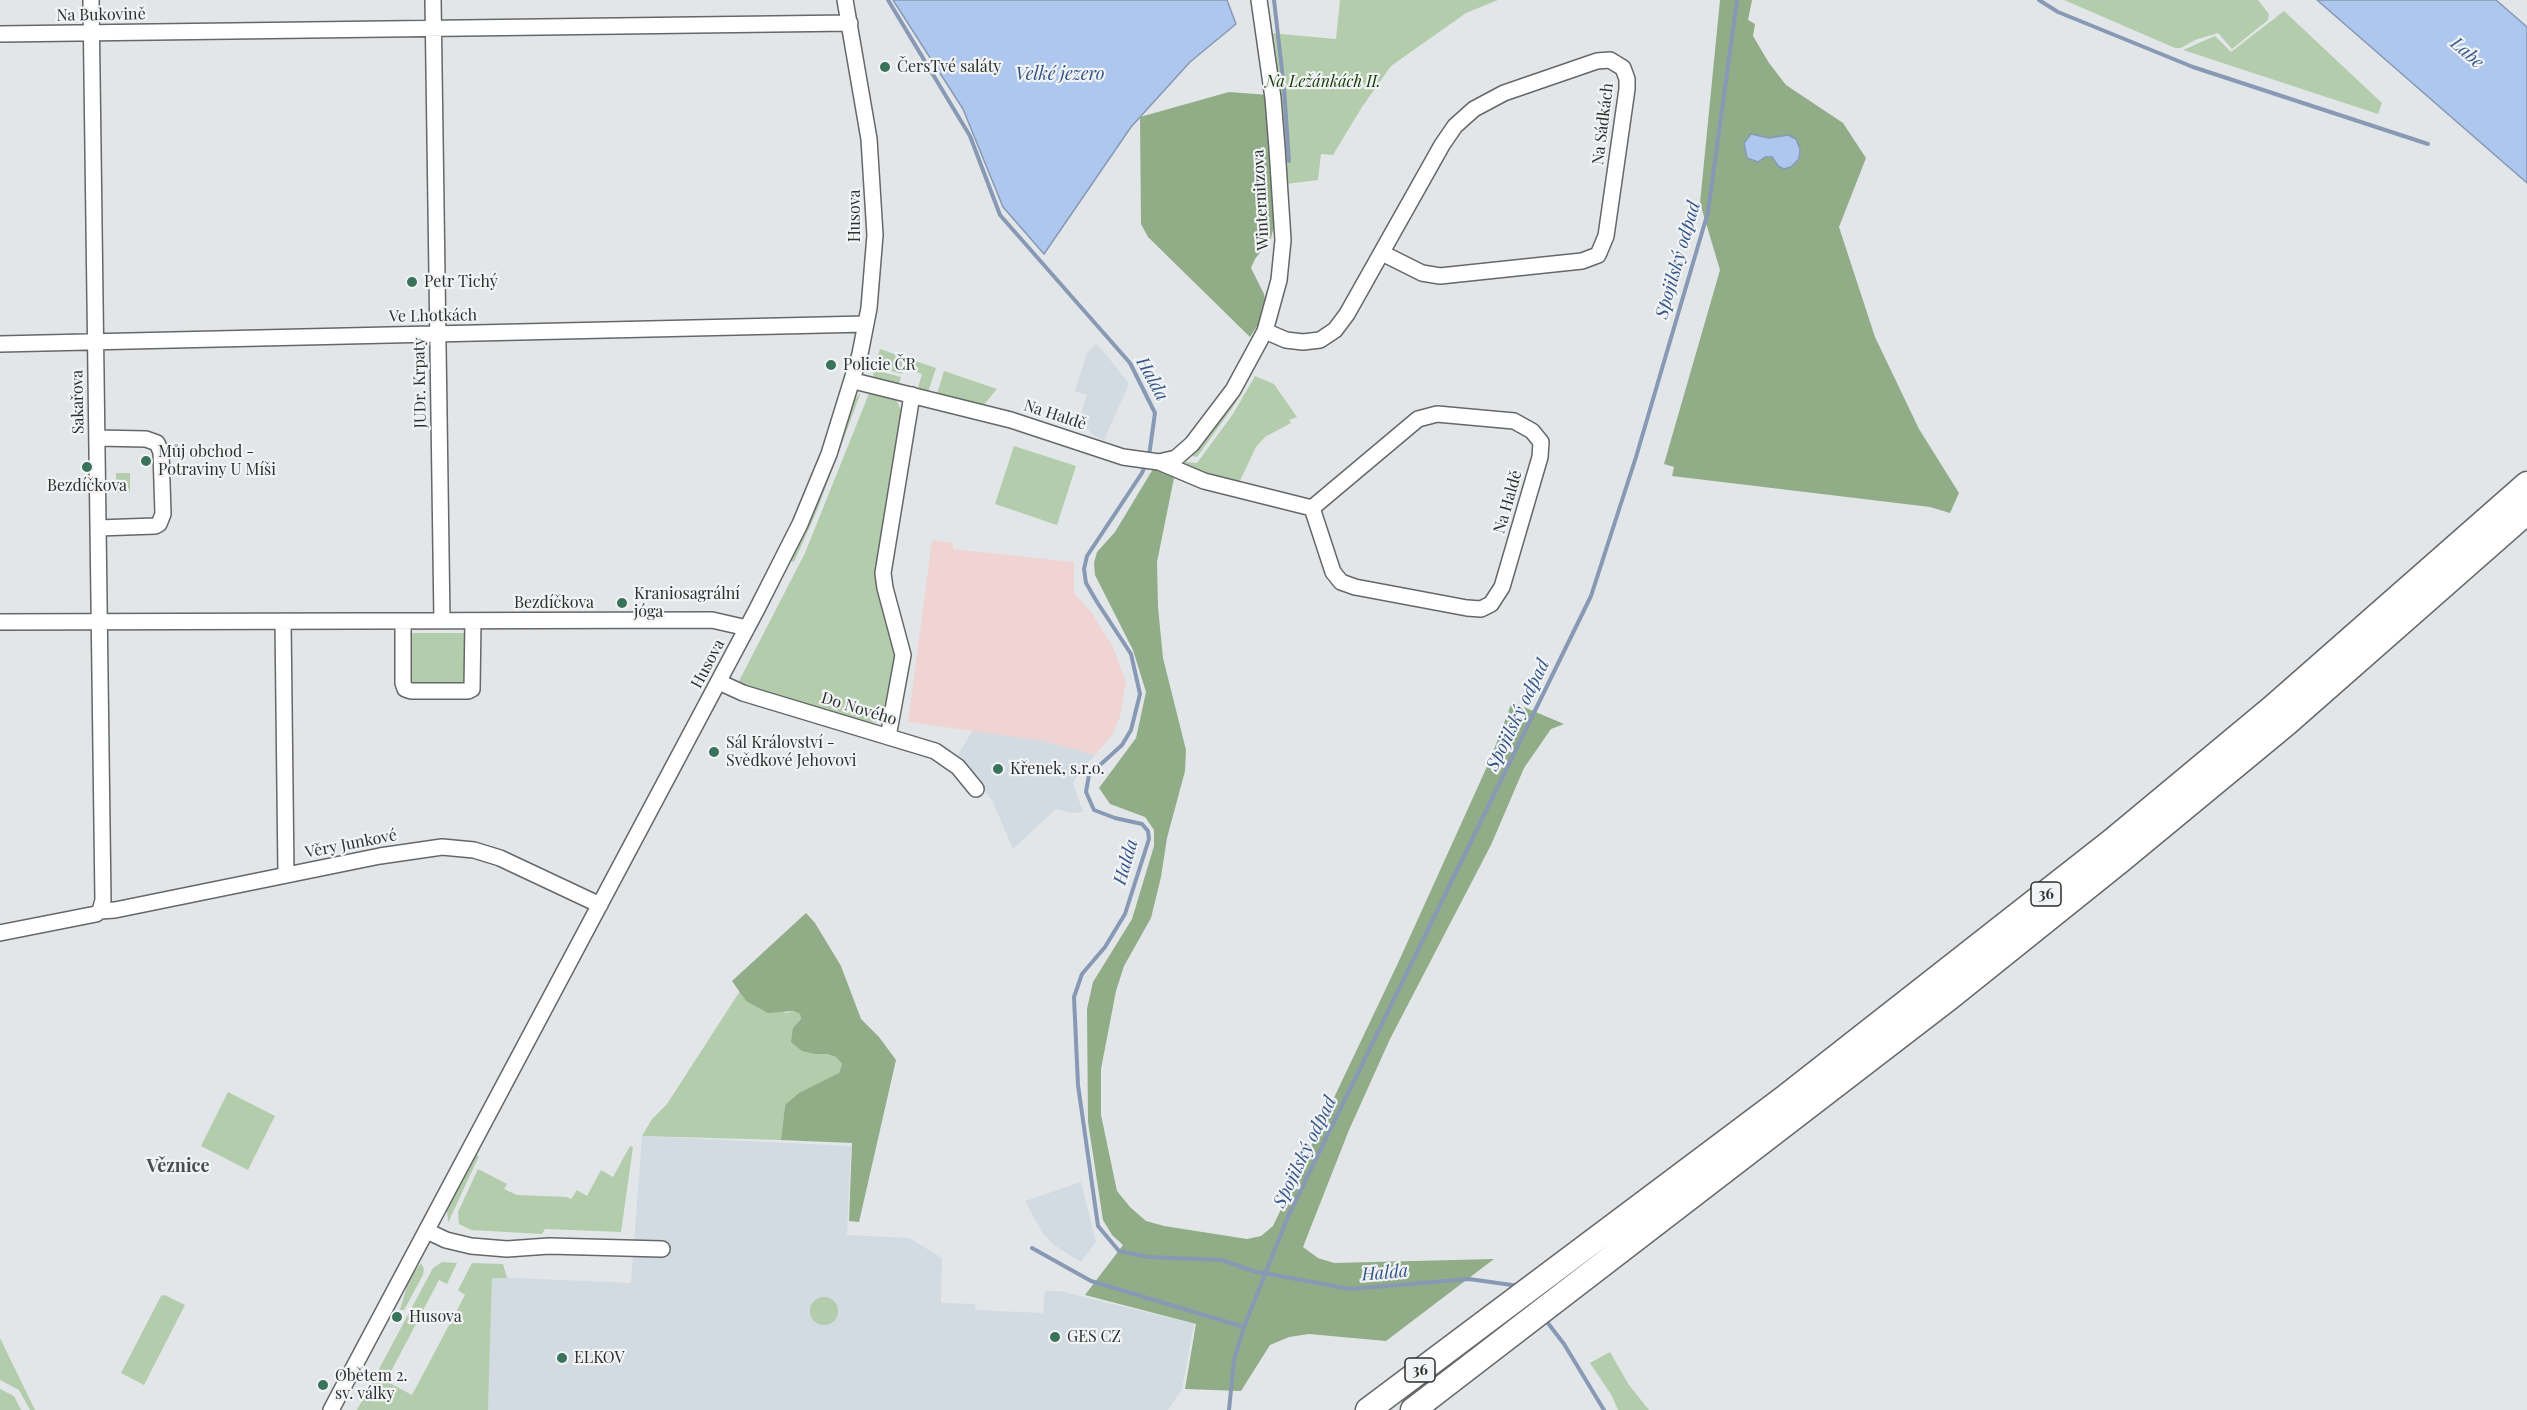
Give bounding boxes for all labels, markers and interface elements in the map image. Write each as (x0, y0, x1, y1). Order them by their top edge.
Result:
street label: Na Bukovině (56, 5, 146, 25)
water label: Labe (2446, 33, 2488, 73)
place label: ČersTvé saláty (897, 57, 1001, 77)
marker: ČersTvé saláty (878, 60, 892, 74)
water label: Velké jezero (1015, 63, 1105, 85)
park label: Na Ležánkách II. (1265, 72, 1381, 92)
street label: Na Sádkách (1588, 82, 1618, 166)
street label: Winternitzova (1249, 149, 1273, 251)
street label: Husova (845, 190, 865, 242)
water label: Spojilský odpad (1651, 199, 1705, 321)
place label: Petr Tichý (424, 272, 498, 292)
marker: Petr Tichý (405, 275, 419, 289)
street label: Ve Lhotkách (389, 306, 477, 326)
street label: JUDr. Krpaty (410, 337, 430, 429)
water label: Halda (1131, 353, 1173, 405)
place label: Policie ČR (843, 355, 916, 375)
marker: Policie ČR (824, 358, 838, 372)
street label: Sakařova (68, 370, 88, 434)
street label: Na Haldě (1021, 396, 1089, 434)
place label: Můj obchod - Potraviny U Míši (158, 442, 276, 480)
marker: Můj obchod - Potraviny U Míši (139, 454, 153, 468)
marker: Bezdíčkova (80, 460, 94, 474)
street label: Na Haldě (1490, 468, 1526, 536)
place label: Bezdíčkova (47, 476, 127, 496)
place label: Kraniosagrální jóga (634, 584, 740, 622)
street label: Bezdíčkova (514, 593, 594, 613)
marker: Kraniosagrální jóga (615, 596, 629, 610)
street label: Husova (687, 636, 729, 692)
water label: Spojilský odpad (1482, 656, 1554, 774)
street label: Do Nového (819, 688, 899, 730)
place label: Sál Království - Svědkové Jehovovi (726, 733, 856, 771)
marker: Sál Království - Svědkové Jehovovi (707, 745, 721, 759)
place label: Křenek, s.r.o. (1010, 759, 1105, 779)
marker: Křenek, s.r.o. (991, 762, 1005, 776)
street label: Věry Junkové (304, 826, 398, 862)
water label: Halda (1109, 837, 1143, 887)
road number: 36 (2031, 882, 2061, 906)
water label: Spojilský odpad (1269, 1093, 1341, 1211)
district label: Věznice (146, 1155, 210, 1177)
water label: Halda (1361, 1260, 1409, 1286)
place label: Husova (409, 1307, 462, 1327)
marker: Husova (390, 1310, 404, 1324)
place label: GES CZ (1067, 1327, 1121, 1347)
marker: GES CZ (1048, 1330, 1062, 1344)
place label: ELKOV (574, 1348, 625, 1368)
marker: ELKOV (555, 1351, 569, 1365)
road number: 36 (1405, 1358, 1435, 1382)
place label: Obětem 2. sv. války (335, 1366, 408, 1404)
marker: Obětem 2. sv. války (316, 1378, 330, 1392)

